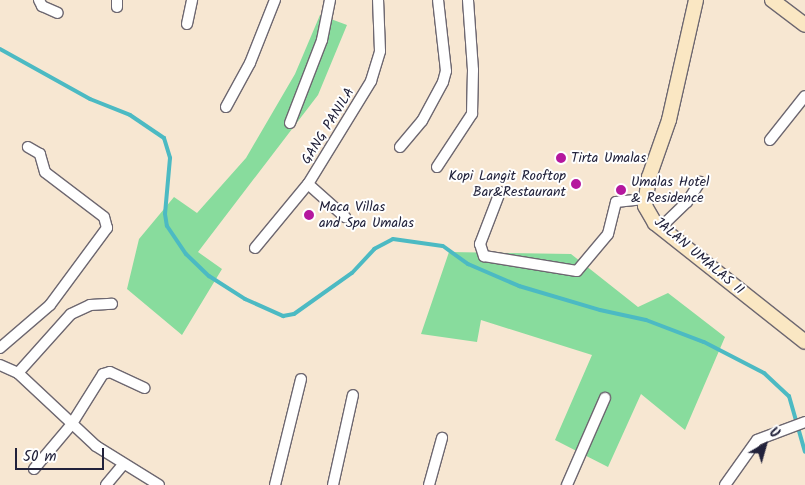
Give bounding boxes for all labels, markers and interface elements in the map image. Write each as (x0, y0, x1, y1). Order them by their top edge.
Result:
street label: GANG PANILA (298, 85, 358, 167)
place label: Tirta Umalas (571, 150, 646, 166)
marker: Tirta Umalas (555, 152, 567, 164)
place label: Kopi Langit Rooftop Bar&Restaurant (448, 168, 566, 200)
place label: Umalas Hotel & Residence (631, 174, 710, 206)
marker: Kopi Langit Rooftop Bar&Restaurant (570, 178, 582, 190)
marker: Umalas Hotel & Residence (615, 184, 627, 196)
place label: Maca Villas and Spa Umalas (319, 199, 414, 232)
marker: Maca Villas and Spa Umalas (303, 209, 315, 221)
street label: JALAN UMALAS II (651, 214, 747, 298)
north arrow (740, 420, 790, 470)
text: U (764, 422, 784, 444)
scale bar (18, 438, 106, 470)
text: 50 m (23, 445, 57, 469)

